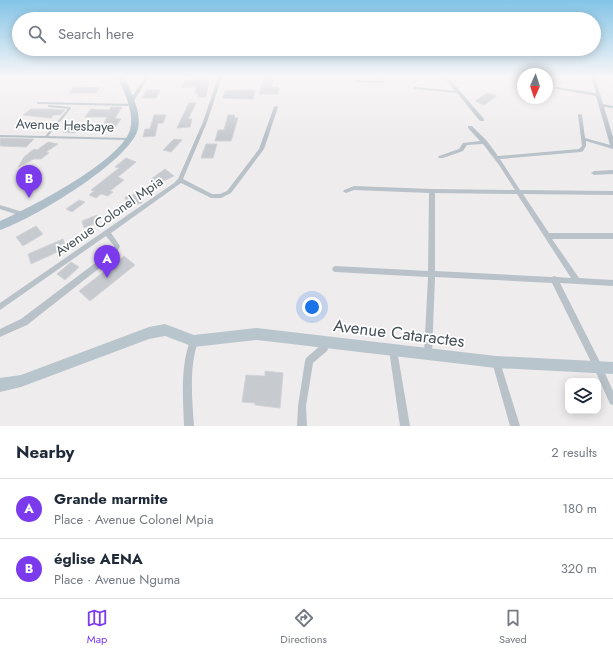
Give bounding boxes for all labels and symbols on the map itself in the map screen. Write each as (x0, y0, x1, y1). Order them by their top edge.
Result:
north arrow (517, 68, 553, 104)
street label: Avenue Hesbaye (15, 113, 115, 137)
pin: B (16, 165, 42, 198)
street label: Avenue Colonel Mpia (52, 173, 166, 259)
pin: A (94, 245, 120, 278)
your location (302, 297, 322, 317)
street label: Avenue Cataractes (332, 313, 466, 353)

